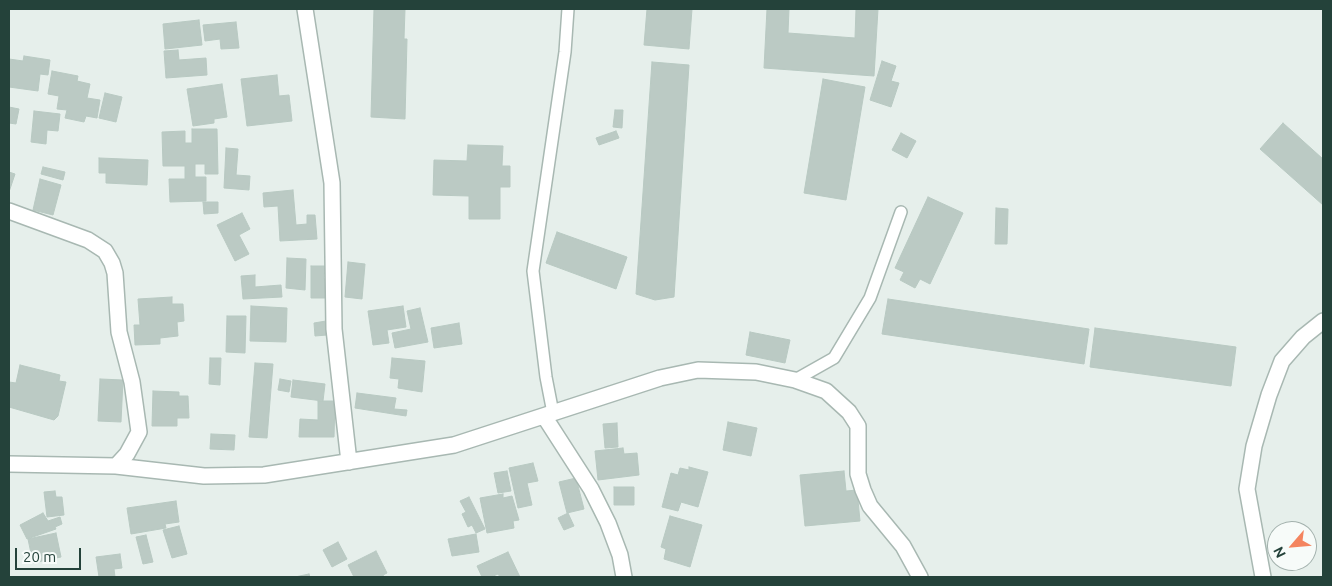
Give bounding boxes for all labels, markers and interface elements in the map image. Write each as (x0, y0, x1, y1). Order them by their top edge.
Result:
north arrow (1267, 521, 1317, 571)
scale bar (18, 538, 84, 570)
text: N (1270, 544, 1289, 561)
text: 20 m (23, 548, 56, 565)

